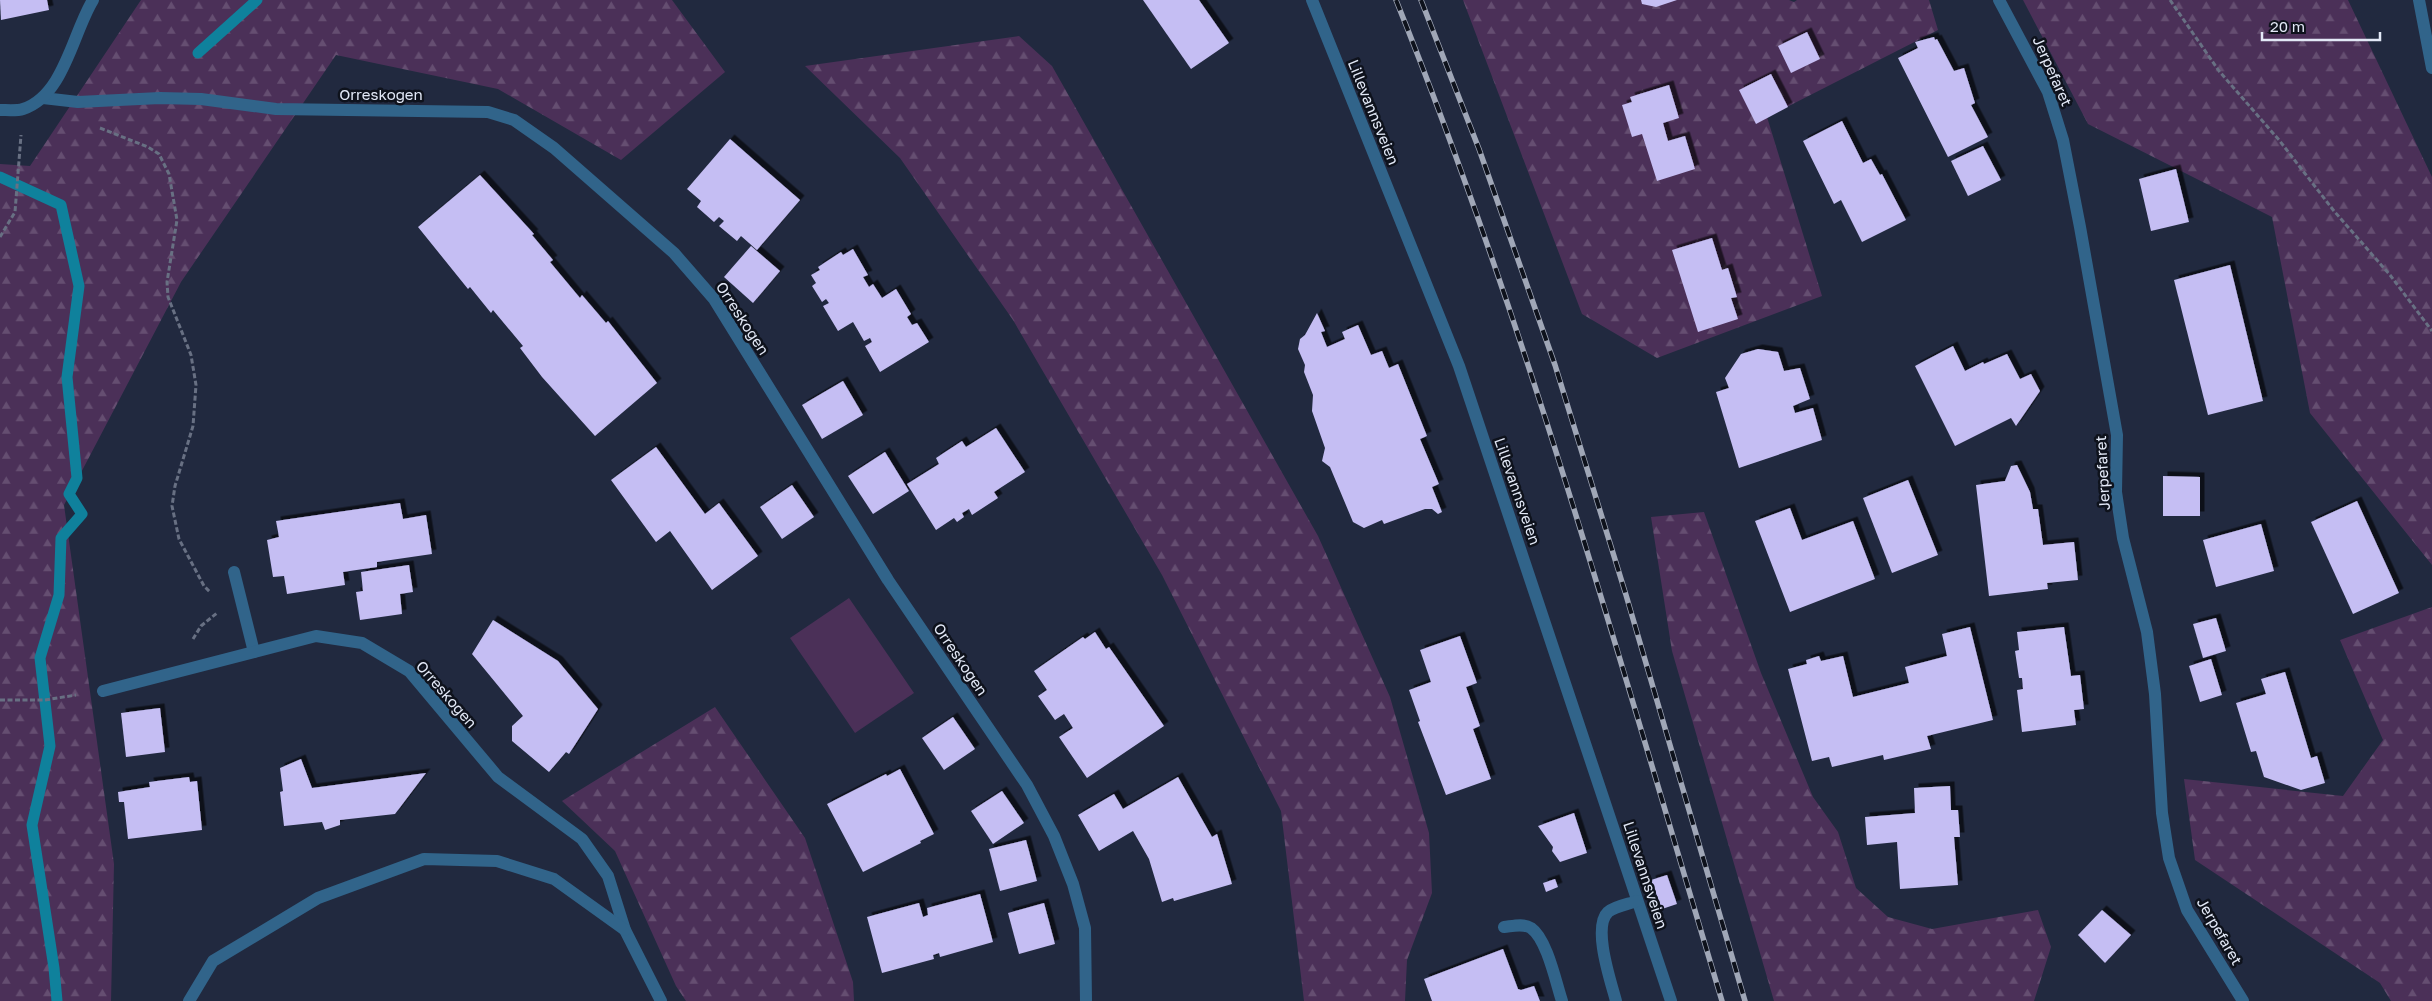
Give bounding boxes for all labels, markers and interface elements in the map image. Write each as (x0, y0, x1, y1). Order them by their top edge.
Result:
scale bar (2262, 10, 2380, 42)
text: 20 m (2270, 17, 2305, 35)
street label: Jerpefaret (2030, 33, 2076, 109)
street label: Lillevannsveien (1345, 57, 1403, 167)
street label: Orreskogen (339, 85, 423, 103)
street label: Orreskogen (713, 278, 773, 358)
street label: Lillevannsveien (1491, 435, 1545, 547)
street label: Jerpefaret (2091, 435, 2113, 511)
street label: Orreskogen (930, 619, 992, 699)
street label: Orreskogen (413, 657, 481, 731)
street label: Lillevannsveien (1620, 819, 1672, 931)
street label: Jerpefaret (2194, 894, 2246, 968)

